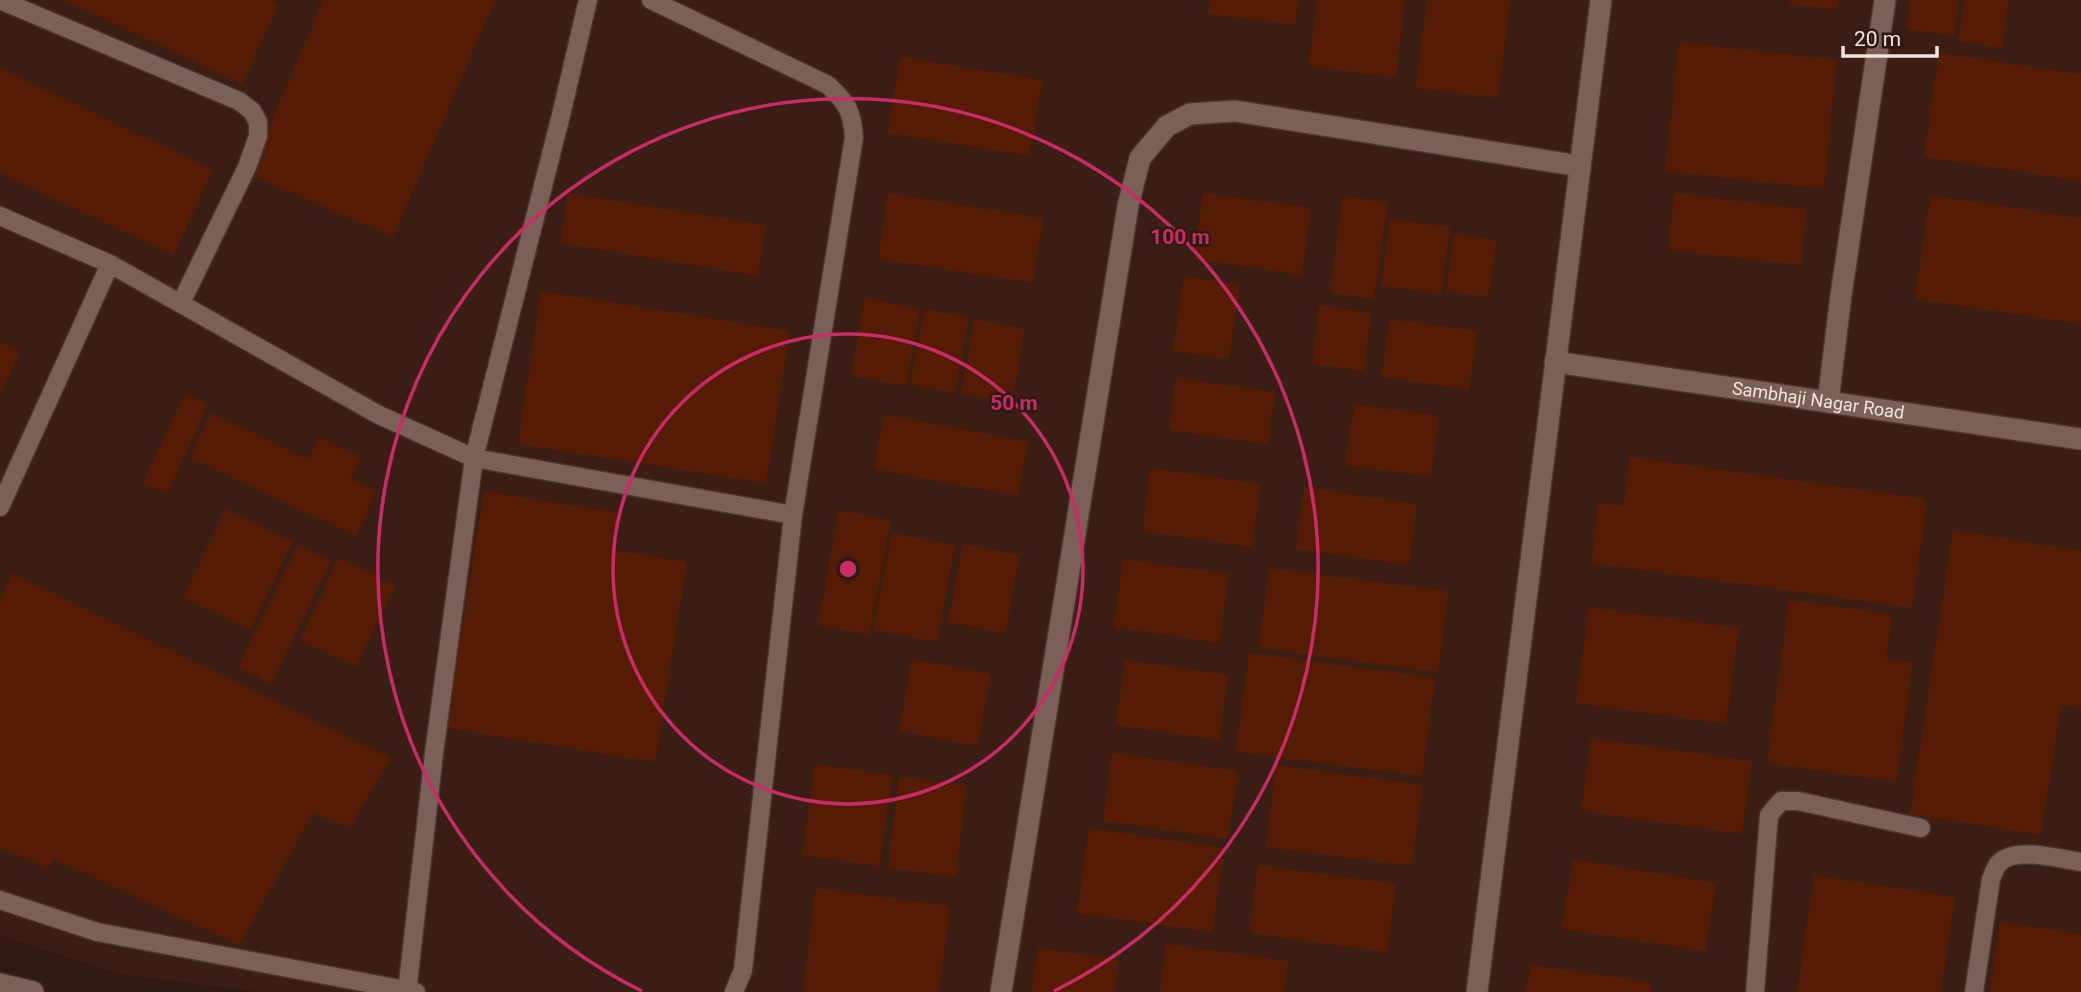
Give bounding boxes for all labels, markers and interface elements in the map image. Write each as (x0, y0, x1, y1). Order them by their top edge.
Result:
scale bar (1843, 14, 1938, 58)
text: 20 m (1854, 27, 1901, 51)
text: 100 m (1150, 225, 1210, 249)
street label: Sambhaji Nagar Road (1731, 377, 1906, 423)
text: 50 m (990, 391, 1038, 415)
centre of rings (836, 557, 860, 581)

